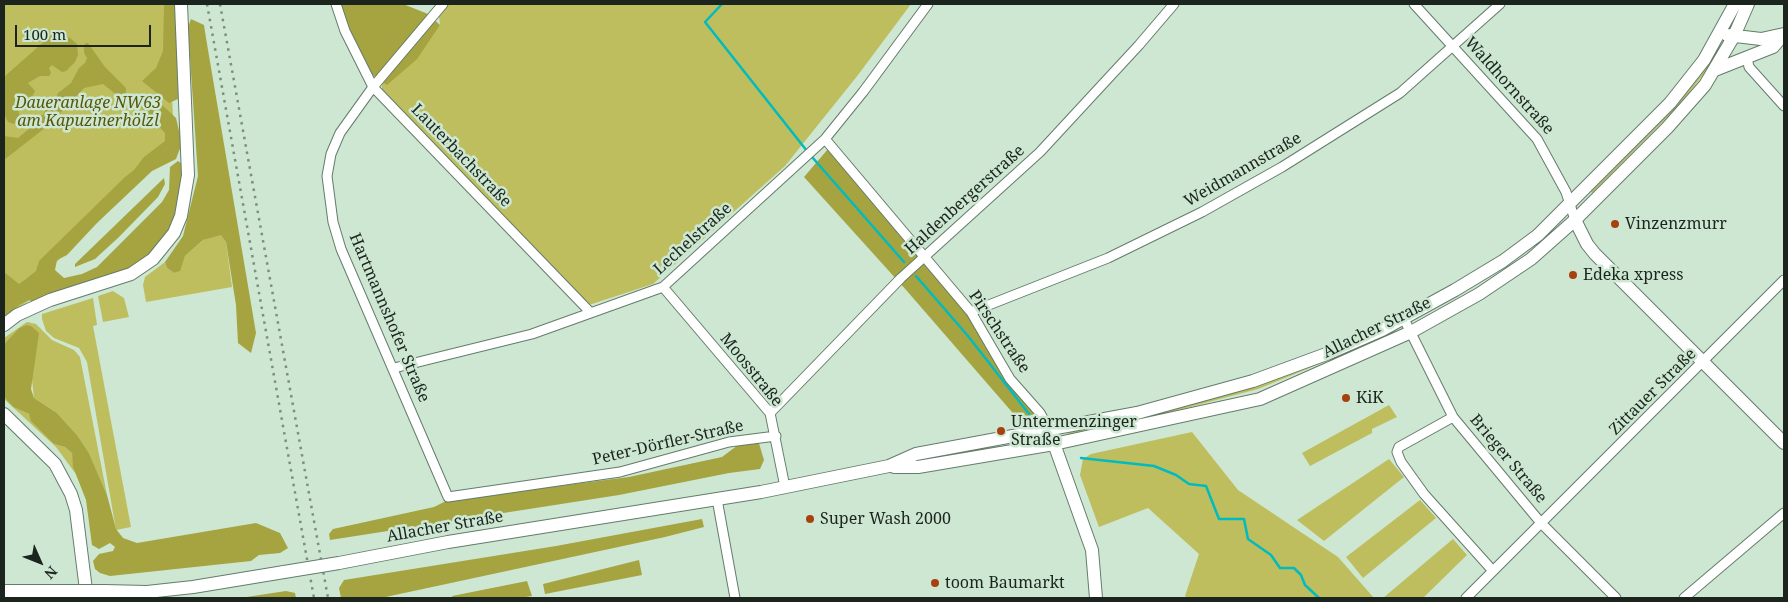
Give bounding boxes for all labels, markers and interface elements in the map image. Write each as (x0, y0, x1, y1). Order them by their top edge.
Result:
scale bar (18, 15, 154, 47)
text: 100 m (23, 24, 66, 44)
street label: Waldhornstraße (1460, 33, 1558, 139)
park label: Daueranlage NW63 am Kapuzinerhölzl (15, 93, 161, 131)
street label: Lauterbachstraße (407, 101, 515, 211)
street label: Weidmannstraße (1181, 129, 1305, 211)
street label: Haldenbergerstraße (901, 141, 1029, 259)
street label: Lechelstraße (650, 199, 736, 279)
place label: Vinzenzmurr (1625, 214, 1727, 234)
marker: Vinzenzmurr (1609, 218, 1621, 230)
street label: Hartmannshofer Straße (345, 231, 433, 405)
place label: Edeka xpress (1583, 265, 1683, 285)
marker: Edeka xpress (1567, 269, 1579, 281)
street label: Pirschstraße (964, 287, 1034, 377)
street label: Allacher Straße (1320, 294, 1434, 362)
street label: Moosstraße (716, 330, 786, 410)
street label: Zittauer Straße (1606, 345, 1700, 439)
place label: KiK (1356, 388, 1384, 408)
marker: KiK (1340, 392, 1352, 404)
street label: Brieger Straße (1465, 411, 1551, 507)
place label: Untermenzinger Straße (1011, 412, 1137, 450)
street label: Peter-Dörfler-Straße (591, 416, 745, 470)
marker: Untermenzinger Straße (995, 425, 1007, 437)
street label: Allacher Straße (385, 507, 505, 547)
place label: Super Wash 2000 (820, 509, 951, 529)
marker: Super Wash 2000 (804, 513, 816, 525)
north arrow (15, 537, 65, 587)
text: N (40, 562, 62, 583)
place label: toom Baumarkt (945, 573, 1065, 593)
marker: toom Baumarkt (929, 577, 941, 589)

